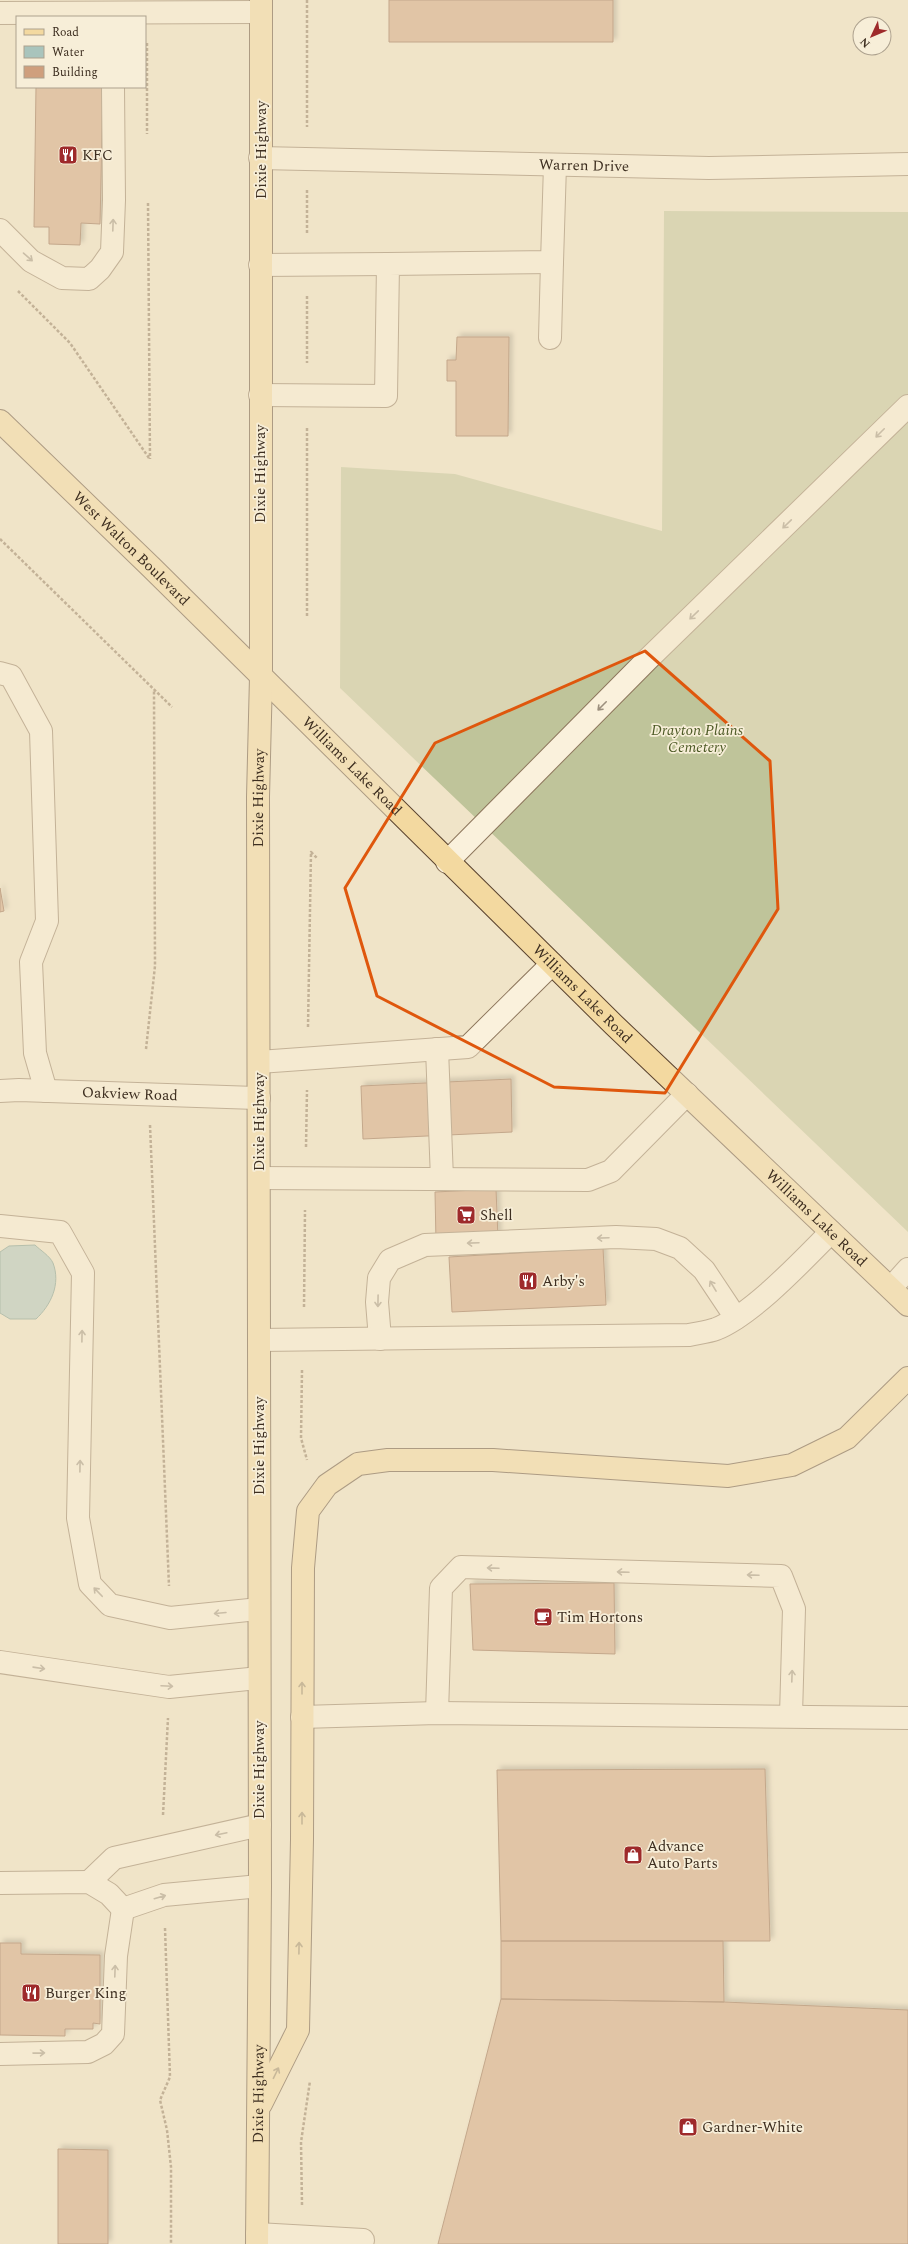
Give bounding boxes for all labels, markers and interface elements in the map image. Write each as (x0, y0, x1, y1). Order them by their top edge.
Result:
legend (16, 16, 146, 88)
north arrow (852, 16, 892, 56)
text: Road (52, 23, 79, 42)
text: N (856, 33, 874, 52)
text: Water (52, 43, 84, 62)
text: Building (52, 63, 98, 82)
street label: Dixie Highway (250, 100, 273, 199)
restaurant icon: KFC (57, 144, 79, 166)
place label: KFC (82, 144, 113, 167)
street label: Warren Drive (539, 153, 629, 178)
one-way arrow (109, 219, 117, 232)
one-way arrow (23, 253, 33, 262)
street label: Dixie Highway (249, 424, 272, 523)
one-way arrow (875, 428, 885, 438)
street label: West Walton Boulevard (67, 486, 195, 611)
one-way arrow (782, 519, 792, 529)
one-way arrow (689, 610, 699, 619)
one-way arrow (597, 701, 607, 711)
street label: Williams Lake Road (296, 711, 407, 821)
park label: Drayton Plains Cemetery (651, 719, 744, 759)
street label: Dixie Highway (247, 748, 271, 847)
street label: Williams Lake Road (527, 939, 638, 1049)
street label: Dixie Highway (248, 1072, 271, 1171)
street label: Oakview Road (82, 1081, 178, 1107)
street label: Williams Lake Road (760, 1164, 872, 1272)
supermarket icon: Shell (455, 1204, 477, 1226)
place label: Shell (480, 1204, 513, 1227)
one-way arrow (597, 1234, 610, 1241)
one-way arrow (467, 1239, 480, 1247)
restaurant icon: Arby's (517, 1270, 539, 1292)
place label: Arby's (542, 1270, 585, 1293)
one-way arrow (709, 1280, 717, 1292)
one-way arrow (374, 1294, 382, 1307)
one-way arrow (78, 1330, 86, 1343)
street label: Dixie Highway (248, 1396, 271, 1495)
one-way arrow (76, 1460, 83, 1473)
one-way arrow (487, 1565, 500, 1572)
one-way arrow (617, 1568, 630, 1576)
one-way arrow (747, 1572, 760, 1579)
one-way arrow (93, 1587, 102, 1597)
cafe icon: Tim Hortons (532, 1606, 554, 1628)
place label: Tim Hortons (557, 1606, 643, 1629)
one-way arrow (214, 1609, 227, 1617)
one-way arrow (32, 1664, 45, 1672)
one-way arrow (788, 1670, 796, 1683)
one-way arrow (160, 1682, 173, 1690)
one-way arrow (298, 1682, 306, 1695)
street label: Dixie Highway (248, 1720, 271, 1819)
one-way arrow (298, 1812, 306, 1825)
one-way arrow (215, 1830, 228, 1838)
place label: Advance Auto Parts (647, 1835, 718, 1875)
shop icon: Advance Auto Parts (622, 1844, 644, 1866)
one-way arrow (153, 1893, 166, 1900)
one-way arrow (295, 1942, 303, 1955)
one-way arrow (112, 1965, 119, 1978)
restaurant icon: Burger King (20, 1982, 42, 2004)
place label: Burger King (45, 1982, 126, 2005)
street label: Dixie Highway (247, 2044, 271, 2144)
one-way arrow (32, 2049, 45, 2057)
one-way arrow (273, 2068, 280, 2080)
shop icon: Gardner-White (677, 2116, 699, 2138)
place label: Gardner-White (702, 2116, 803, 2139)

